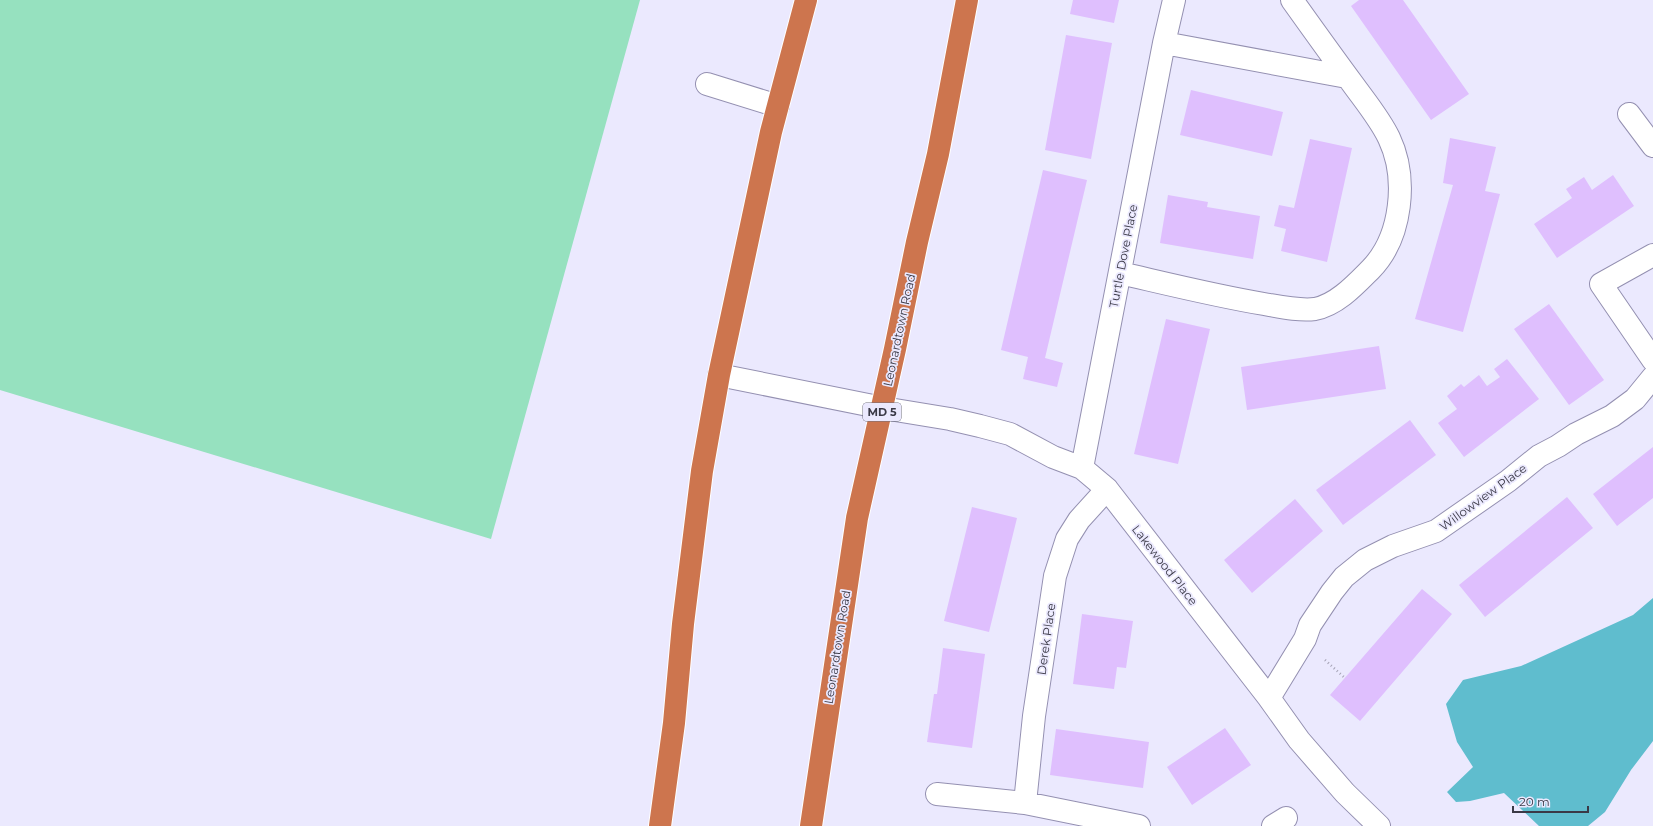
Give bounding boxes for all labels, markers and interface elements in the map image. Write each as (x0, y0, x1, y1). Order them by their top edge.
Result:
street label: Turtle Dove Place (1106, 203, 1140, 309)
street label: Leonardtown Road (880, 272, 918, 388)
road number: MD 5 (863, 403, 901, 421)
street label: Willowview Place (1437, 460, 1529, 534)
street label: Lakewood Place (1129, 522, 1201, 608)
street label: Leonardtown Road (821, 589, 853, 705)
street label: Derek Place (1034, 602, 1058, 676)
scale bar (1513, 788, 1588, 814)
text: 20 m (1519, 794, 1550, 809)

